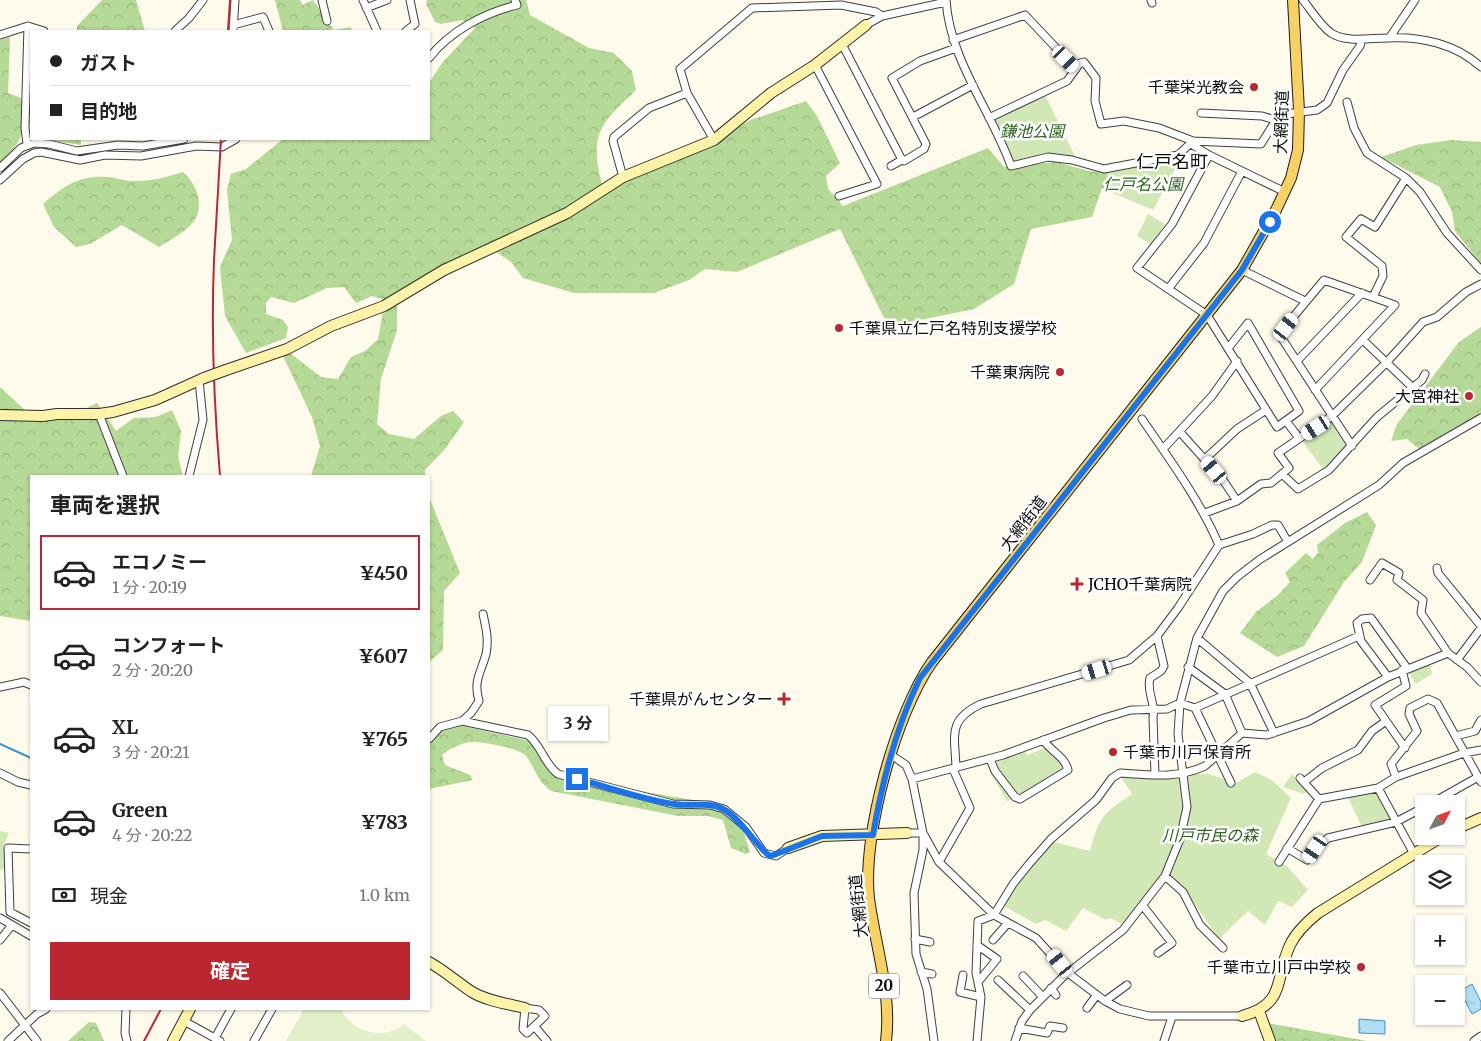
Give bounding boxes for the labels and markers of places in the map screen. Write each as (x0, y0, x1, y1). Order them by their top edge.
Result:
place label: 千葉栄光教会 (1148, 77, 1244, 97)
marker: 千葉栄光教会 (1248, 81, 1260, 93)
place label: 千葉県立仁戸名特別支援学校 (849, 318, 1057, 338)
marker: 千葉県立仁戸名特別支援学校 (833, 322, 845, 334)
place label: 千葉東病院 (970, 362, 1050, 382)
marker: 千葉東病院 (1054, 366, 1066, 378)
place label: 大宮神社 (1395, 386, 1459, 406)
marker: 大宮神社 (1463, 390, 1475, 402)
place label: JCHO千葉病院 (1087, 574, 1192, 594)
marker: JCHO千葉病院 (1070, 577, 1084, 591)
place label: 千葉県がんセンター (629, 689, 773, 709)
marker: 千葉県がんセンター (777, 692, 791, 706)
place label: 千葉市川戸保育所 (1123, 742, 1251, 762)
marker: 千葉市川戸保育所 (1107, 746, 1119, 758)
place label: 千葉市立川戸中学校 (1207, 957, 1351, 977)
marker: 千葉市立川戸中学校 (1355, 961, 1367, 973)

